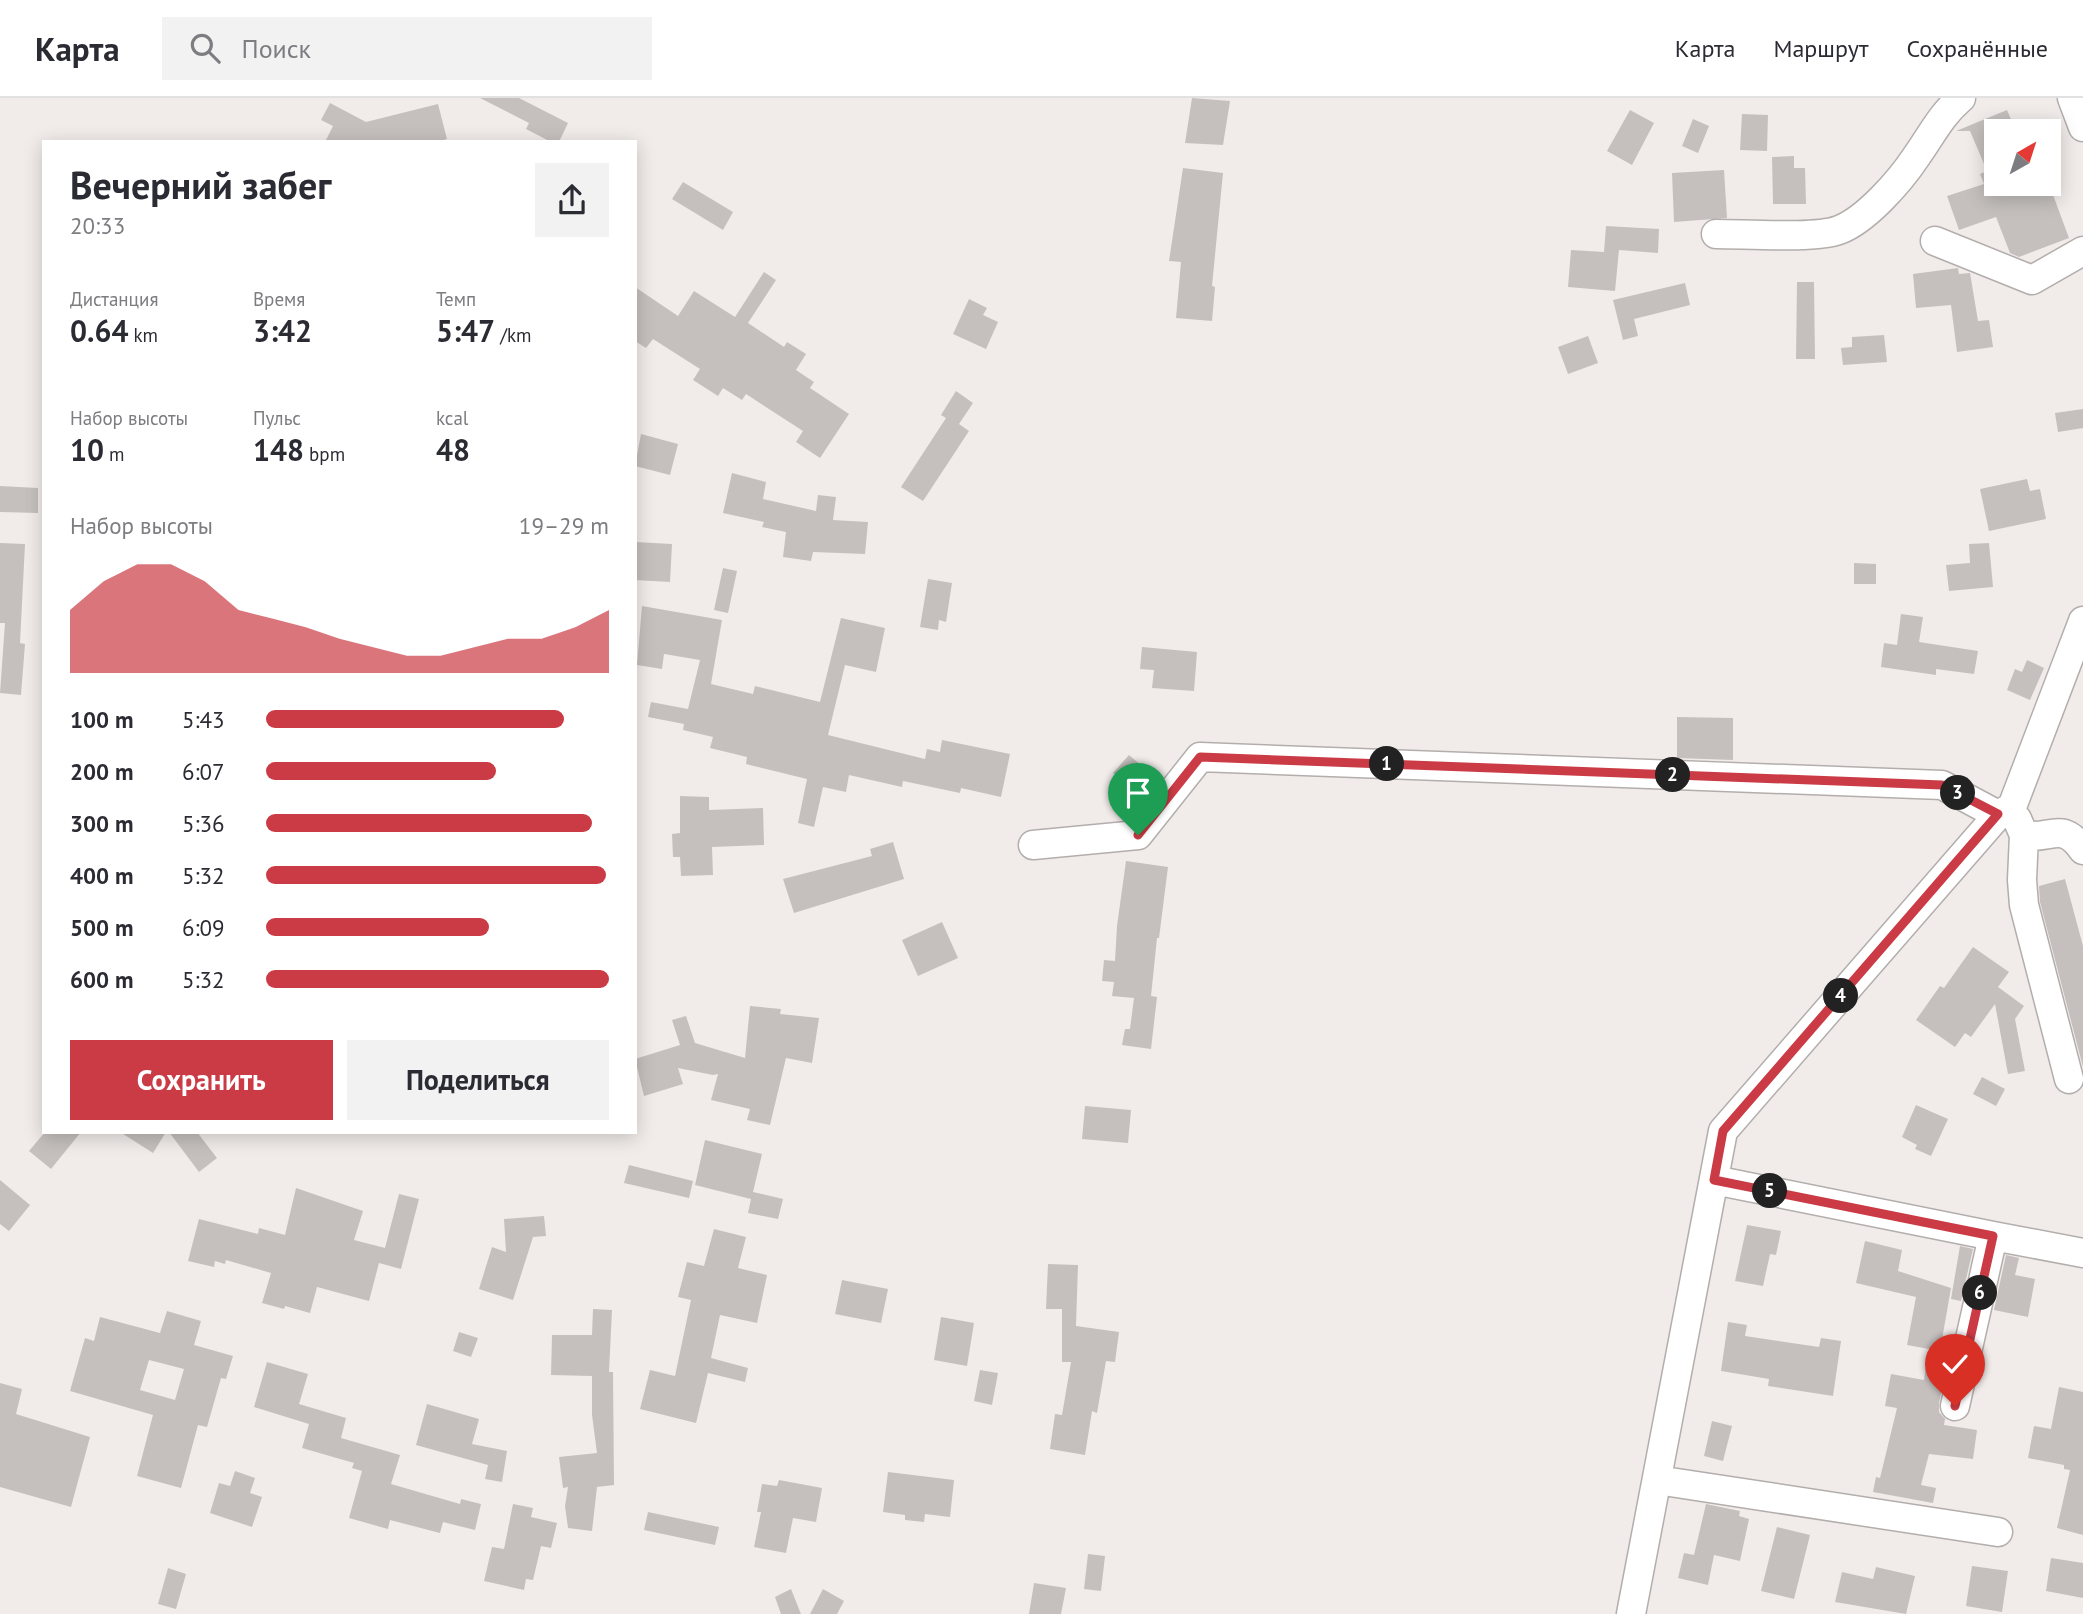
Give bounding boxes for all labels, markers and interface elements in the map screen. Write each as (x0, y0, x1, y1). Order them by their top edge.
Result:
search box (162, 17, 652, 80)
text: Карта (35, 27, 120, 70)
icon: search (186, 29, 224, 67)
text: Поиск (242, 32, 311, 65)
text: Карта (1675, 33, 1735, 64)
text: Маршрут (1773, 33, 1868, 64)
text: Сохранённые (1906, 33, 2048, 64)
north arrow (1984, 119, 2062, 196)
map controls (1984, 119, 2061, 196)
text: Вечерний забег (70, 160, 331, 209)
button: share (535, 163, 609, 237)
text: 20:33 (70, 211, 125, 240)
text: Дистанция (70, 287, 158, 311)
text: Время (253, 287, 305, 311)
text: Темп (436, 287, 476, 311)
text: 0.64 (70, 311, 128, 350)
text: 3:42 (253, 311, 312, 350)
text: 5:47 (436, 311, 495, 350)
text: km (128, 323, 158, 347)
text: /km (495, 323, 531, 347)
text: Набор высоты (70, 406, 188, 430)
text: Пульс (253, 406, 301, 430)
text: kcal (436, 406, 468, 430)
text: 10 (70, 430, 104, 469)
text: 148 (253, 430, 304, 469)
text: 48 (436, 430, 470, 469)
text: m (104, 442, 125, 466)
text: bpm (304, 442, 345, 466)
text: Набор высоты (70, 511, 213, 540)
text: 19–29 m (519, 511, 609, 540)
text: 100 m (70, 705, 133, 734)
text: 5:43 (182, 705, 225, 734)
pin: 1 (1370, 746, 1404, 782)
text: 1 (1381, 751, 1392, 775)
text: 200 m (70, 757, 133, 786)
text: 6:07 (182, 757, 225, 786)
pin: 2 (1656, 758, 1690, 792)
text: 2 (1667, 762, 1678, 786)
pin (1108, 763, 1168, 835)
icon: arrive (1119, 774, 1157, 812)
pin: 3 (1940, 776, 1976, 810)
text: 3 (1952, 780, 1963, 804)
text: 300 m (70, 809, 133, 838)
text: 5:36 (182, 809, 225, 838)
text: 400 m (70, 861, 133, 890)
text: 5:32 (182, 861, 225, 890)
text: 500 m (70, 913, 133, 942)
text: 6:09 (182, 913, 225, 942)
text: 600 m (70, 965, 133, 994)
text: 5:32 (182, 965, 225, 994)
pin: 4 (1824, 978, 1858, 1014)
text: 4 (1835, 983, 1846, 1007)
button: Сохранить (70, 1040, 333, 1120)
button: Поделиться (347, 1040, 609, 1120)
pin: 5 (1752, 1174, 1788, 1208)
text: 5 (1764, 1178, 1775, 1202)
pin: 6 (1962, 1276, 1997, 1310)
text: 6 (1974, 1280, 1985, 1304)
pin (1925, 1334, 1985, 1406)
icon: check (1936, 1345, 1974, 1383)

